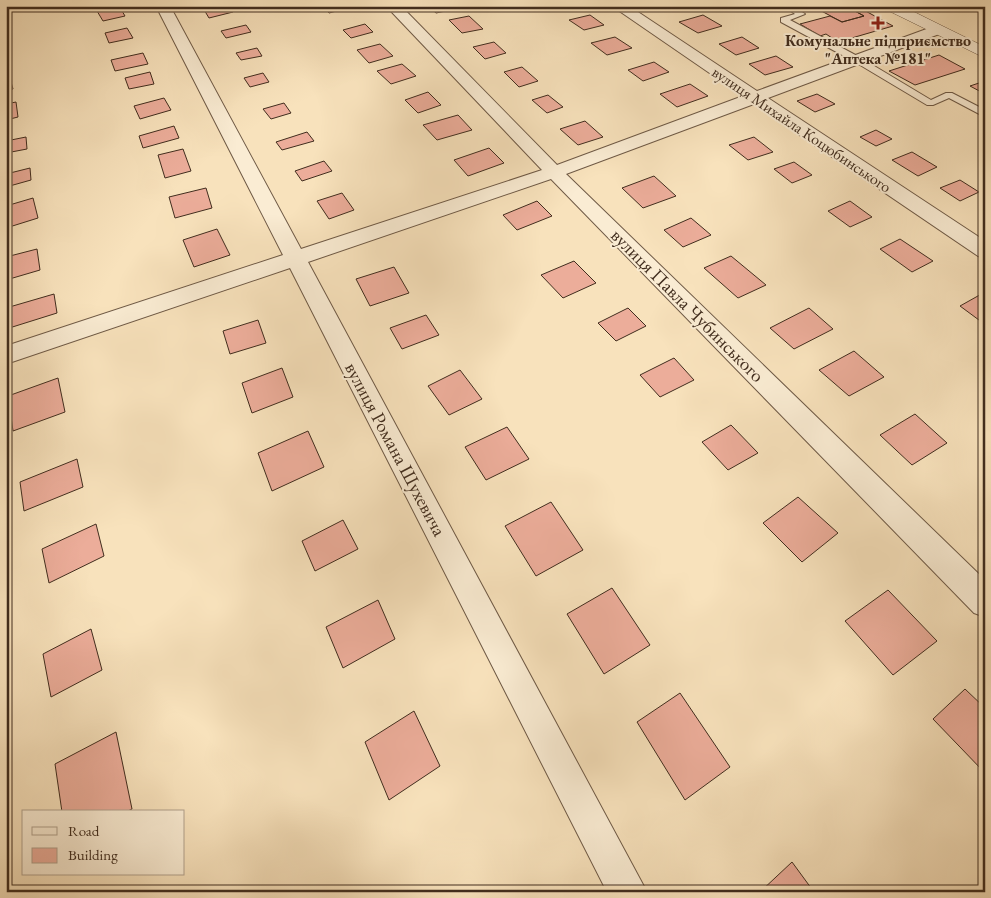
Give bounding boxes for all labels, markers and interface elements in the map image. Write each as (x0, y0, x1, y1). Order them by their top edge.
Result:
marker: Комунальне підприємство "Аптека №181" (872, 17, 884, 29)
place label: Комунальне підприємство "Аптека №181" (785, 30, 971, 69)
street label: вулиця Михайла Коцюбинського (708, 61, 896, 197)
street label: вулиця Павла Чубинського (605, 223, 770, 388)
street label: вулиця Романа Шухевича (339, 358, 452, 541)
legend (22, 810, 185, 876)
text: Road (68, 821, 100, 840)
text: Building (68, 845, 118, 864)

